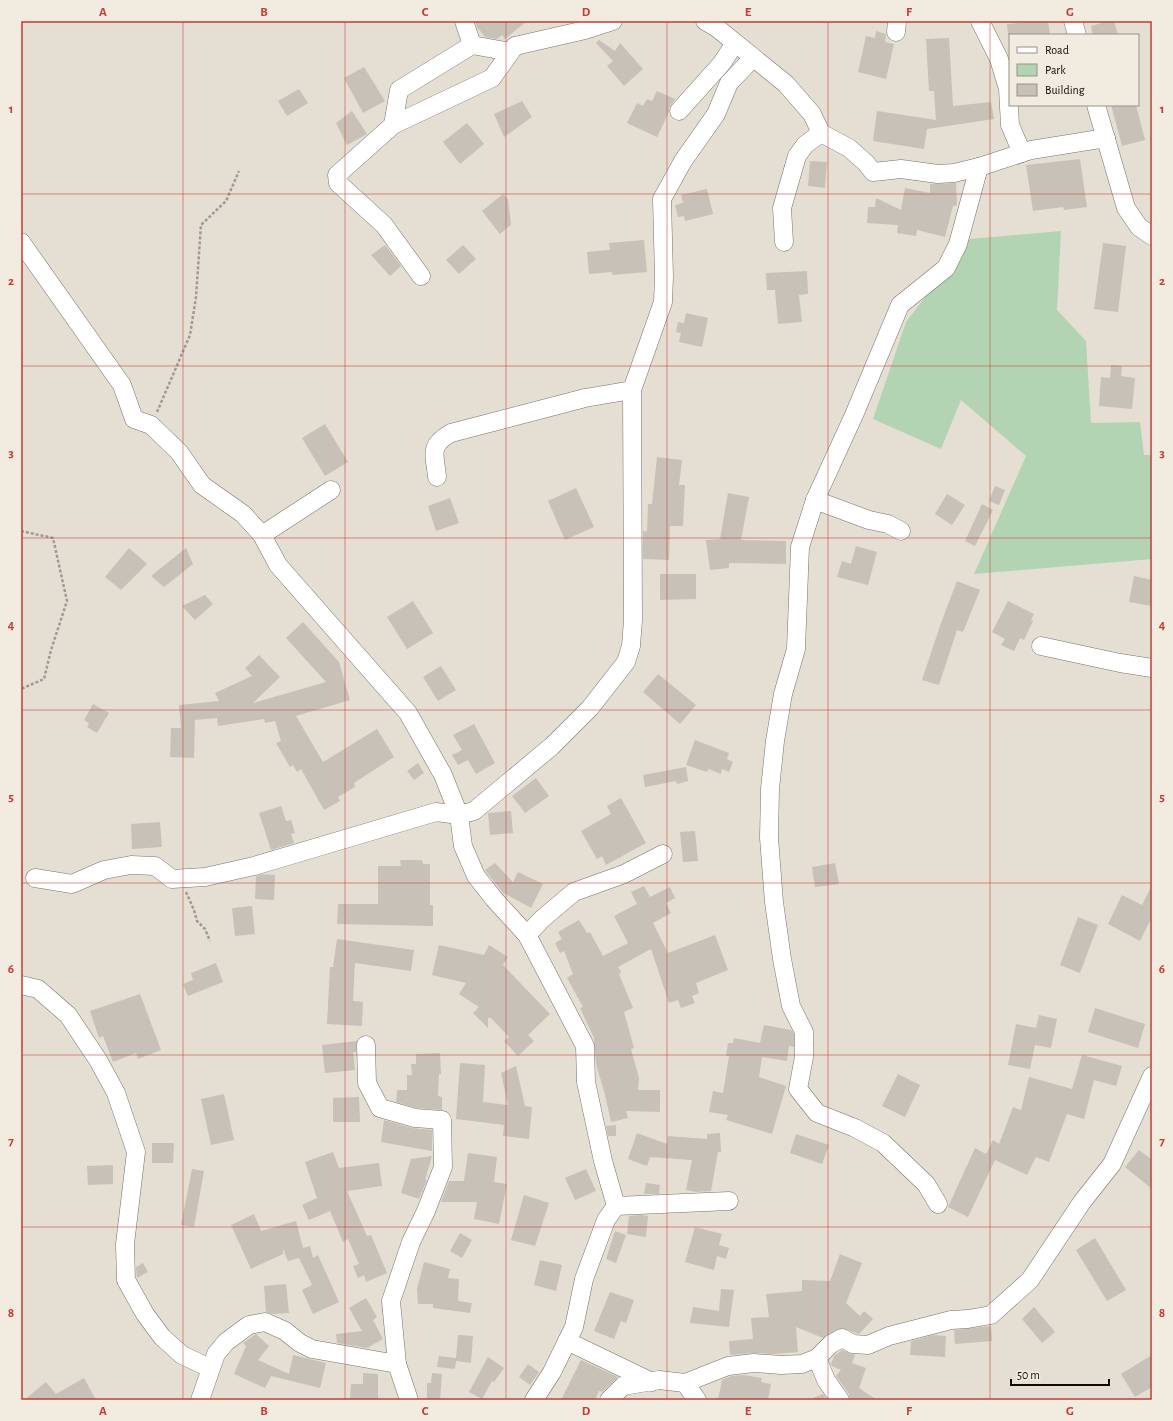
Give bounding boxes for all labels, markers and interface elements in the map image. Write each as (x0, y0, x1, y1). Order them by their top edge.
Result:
text: A (99, 6, 107, 19)
text: B (260, 6, 268, 19)
text: C (422, 6, 429, 19)
text: D (582, 6, 591, 19)
text: E (745, 6, 752, 19)
text: F (906, 6, 913, 19)
text: G (1066, 6, 1074, 19)
legend (1009, 34, 1139, 106)
text: Road (1045, 44, 1069, 56)
text: Park (1045, 64, 1066, 76)
text: Building (1045, 84, 1085, 96)
text: 1 (9, 103, 13, 116)
text: 1 (1160, 103, 1164, 116)
text: 2 (8, 275, 14, 288)
text: 2 (1159, 275, 1165, 288)
text: 3 (8, 447, 14, 460)
text: 3 (1159, 447, 1165, 460)
text: 4 (8, 619, 15, 632)
text: 4 (1159, 619, 1166, 632)
text: 5 (8, 791, 14, 804)
text: 5 (1159, 791, 1165, 804)
text: 6 (8, 963, 14, 976)
text: 6 (1159, 963, 1165, 976)
text: 7 (8, 1135, 14, 1148)
text: 7 (1159, 1135, 1165, 1148)
text: 8 (8, 1307, 14, 1320)
text: 8 (1159, 1307, 1165, 1320)
scale bar (1011, 1361, 1109, 1387)
text: 50 m (1017, 1369, 1040, 1381)
text: A (99, 1405, 107, 1418)
text: B (260, 1405, 268, 1418)
text: C (422, 1405, 429, 1418)
text: D (582, 1405, 591, 1418)
text: E (745, 1405, 752, 1418)
text: F (906, 1405, 913, 1418)
text: G (1066, 1405, 1074, 1418)

